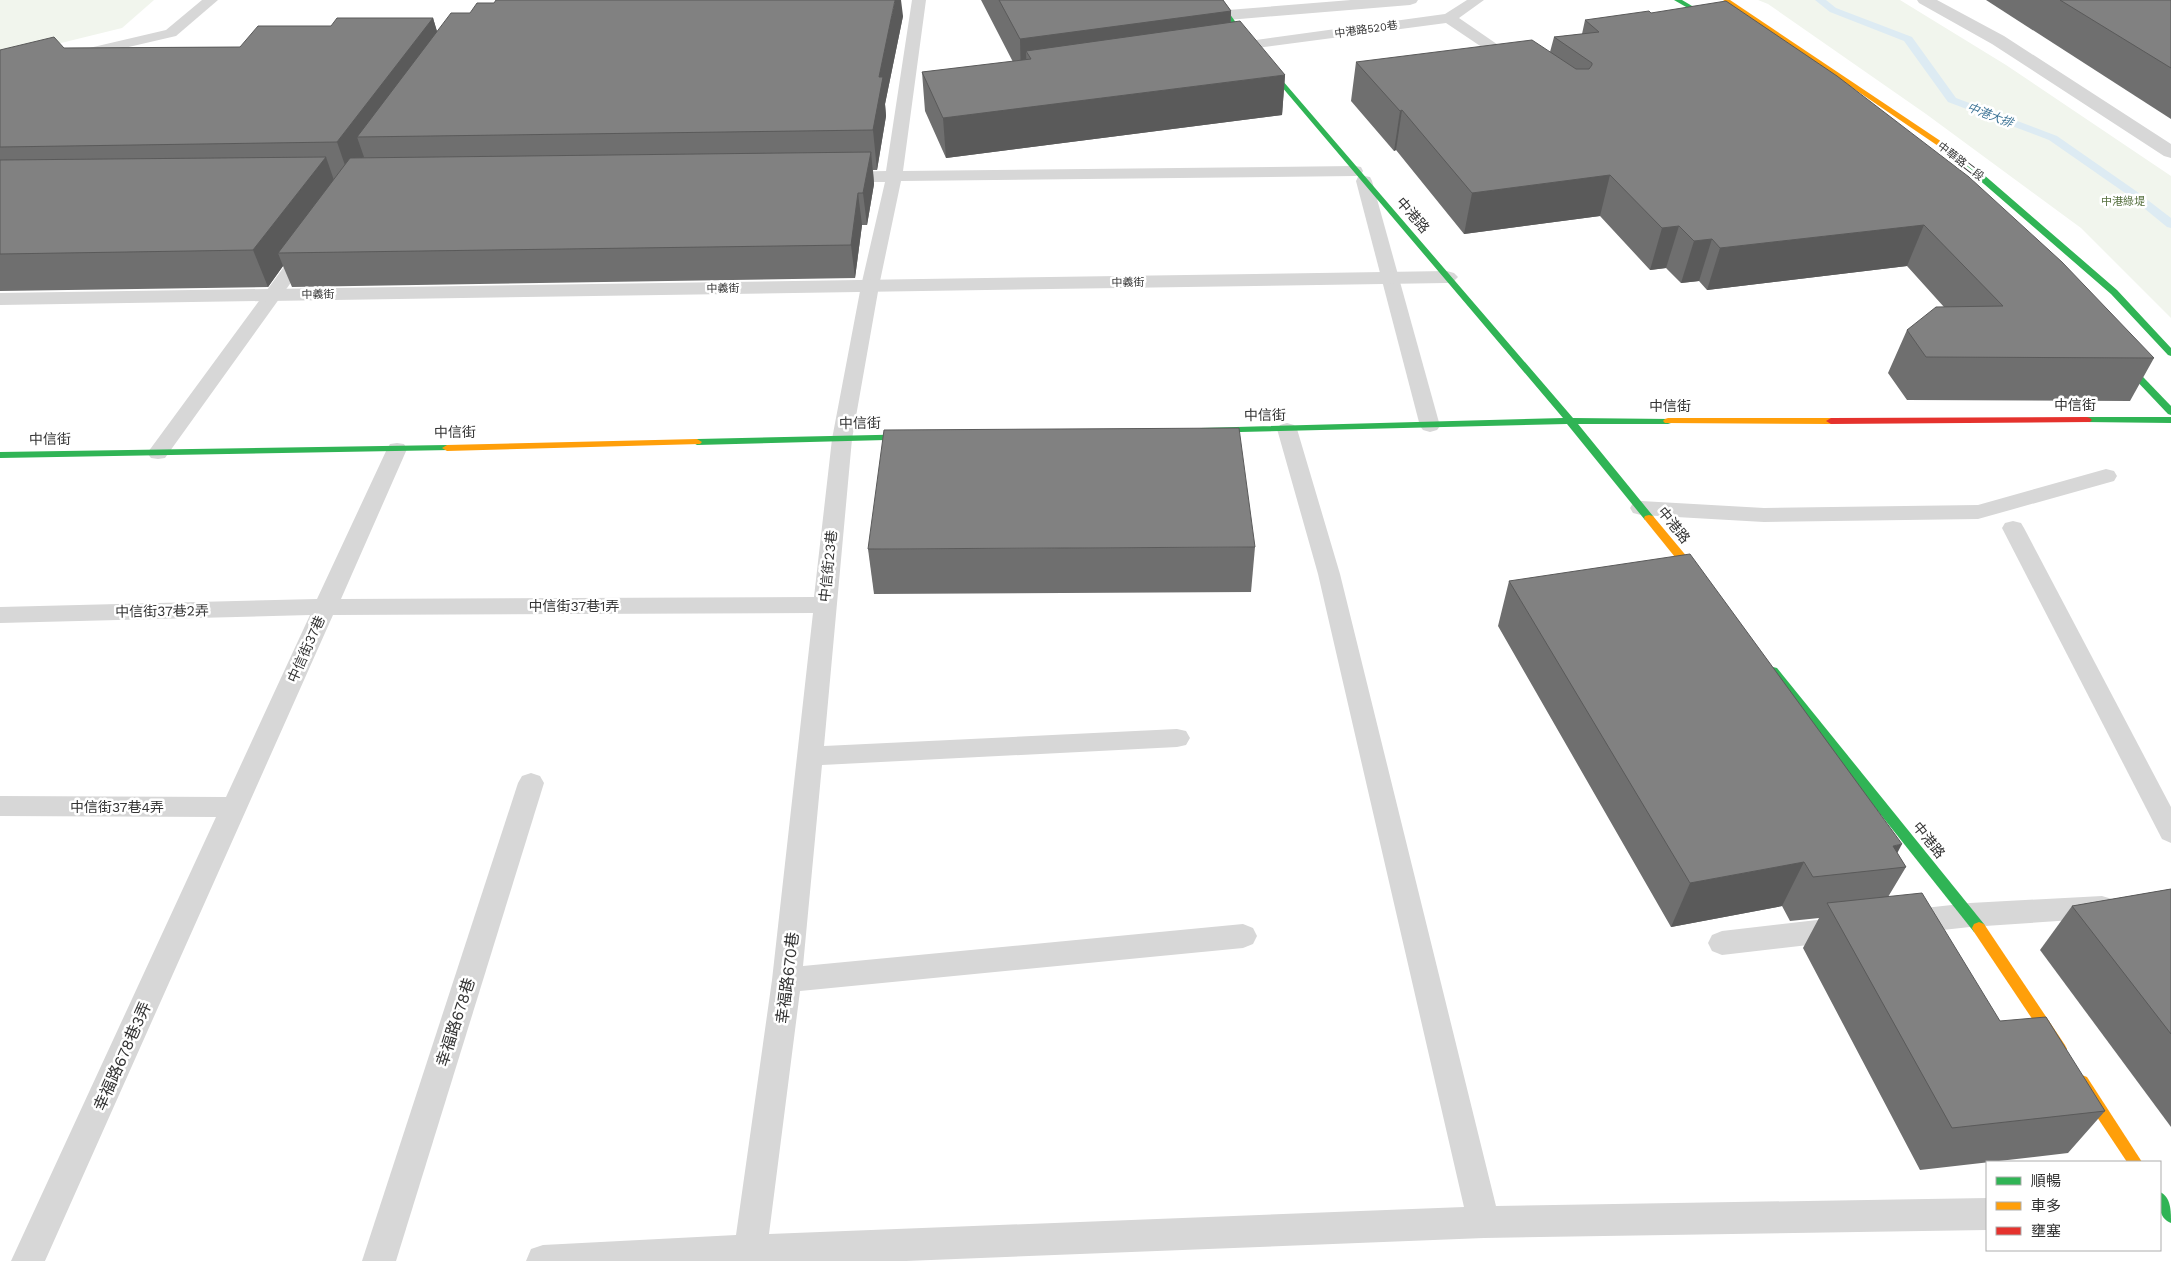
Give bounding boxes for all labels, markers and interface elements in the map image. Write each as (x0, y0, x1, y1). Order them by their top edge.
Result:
street label: 中港路520巷 (1334, 19, 1399, 40)
water label: 中港大排 (1965, 100, 2017, 131)
street label: 中華路二段 (1935, 139, 1986, 183)
street label: 中港路 (1393, 194, 1433, 236)
park label: 中港綠堤 (2101, 195, 2145, 208)
street label: 中義街 (1111, 276, 1145, 289)
street label: 中義街 (706, 282, 740, 295)
street label: 中義街 (301, 288, 335, 301)
street label: 中信街 (2054, 397, 2096, 413)
street label: 中信街 (1649, 398, 1691, 414)
street label: 中信街 (1244, 407, 1286, 423)
street label: 中信街 (839, 415, 881, 431)
street label: 中信街 (434, 424, 476, 440)
street label: 中信街 (29, 431, 71, 447)
street label: 中港路 (1655, 504, 1693, 546)
street label: 中信街23巷 (816, 529, 840, 603)
street label: 中信街37巷1弄 (529, 598, 619, 614)
street label: 中信街37巷2弄 (115, 602, 209, 620)
street label: 中信街37巷 (284, 613, 328, 685)
street label: 中信街37巷4弄 (70, 799, 164, 815)
street label: 中港路 (1910, 819, 1948, 861)
street label: 幸福路670巷 (772, 931, 803, 1025)
street label: 幸福路678巷 (432, 975, 479, 1069)
street label: 幸福路678巷3弄 (90, 999, 155, 1114)
legend (1986, 1161, 2161, 1251)
text: 順暢 (2031, 1172, 2061, 1190)
text: 車多 (2031, 1197, 2061, 1215)
text: 壅塞 (2031, 1222, 2061, 1240)

